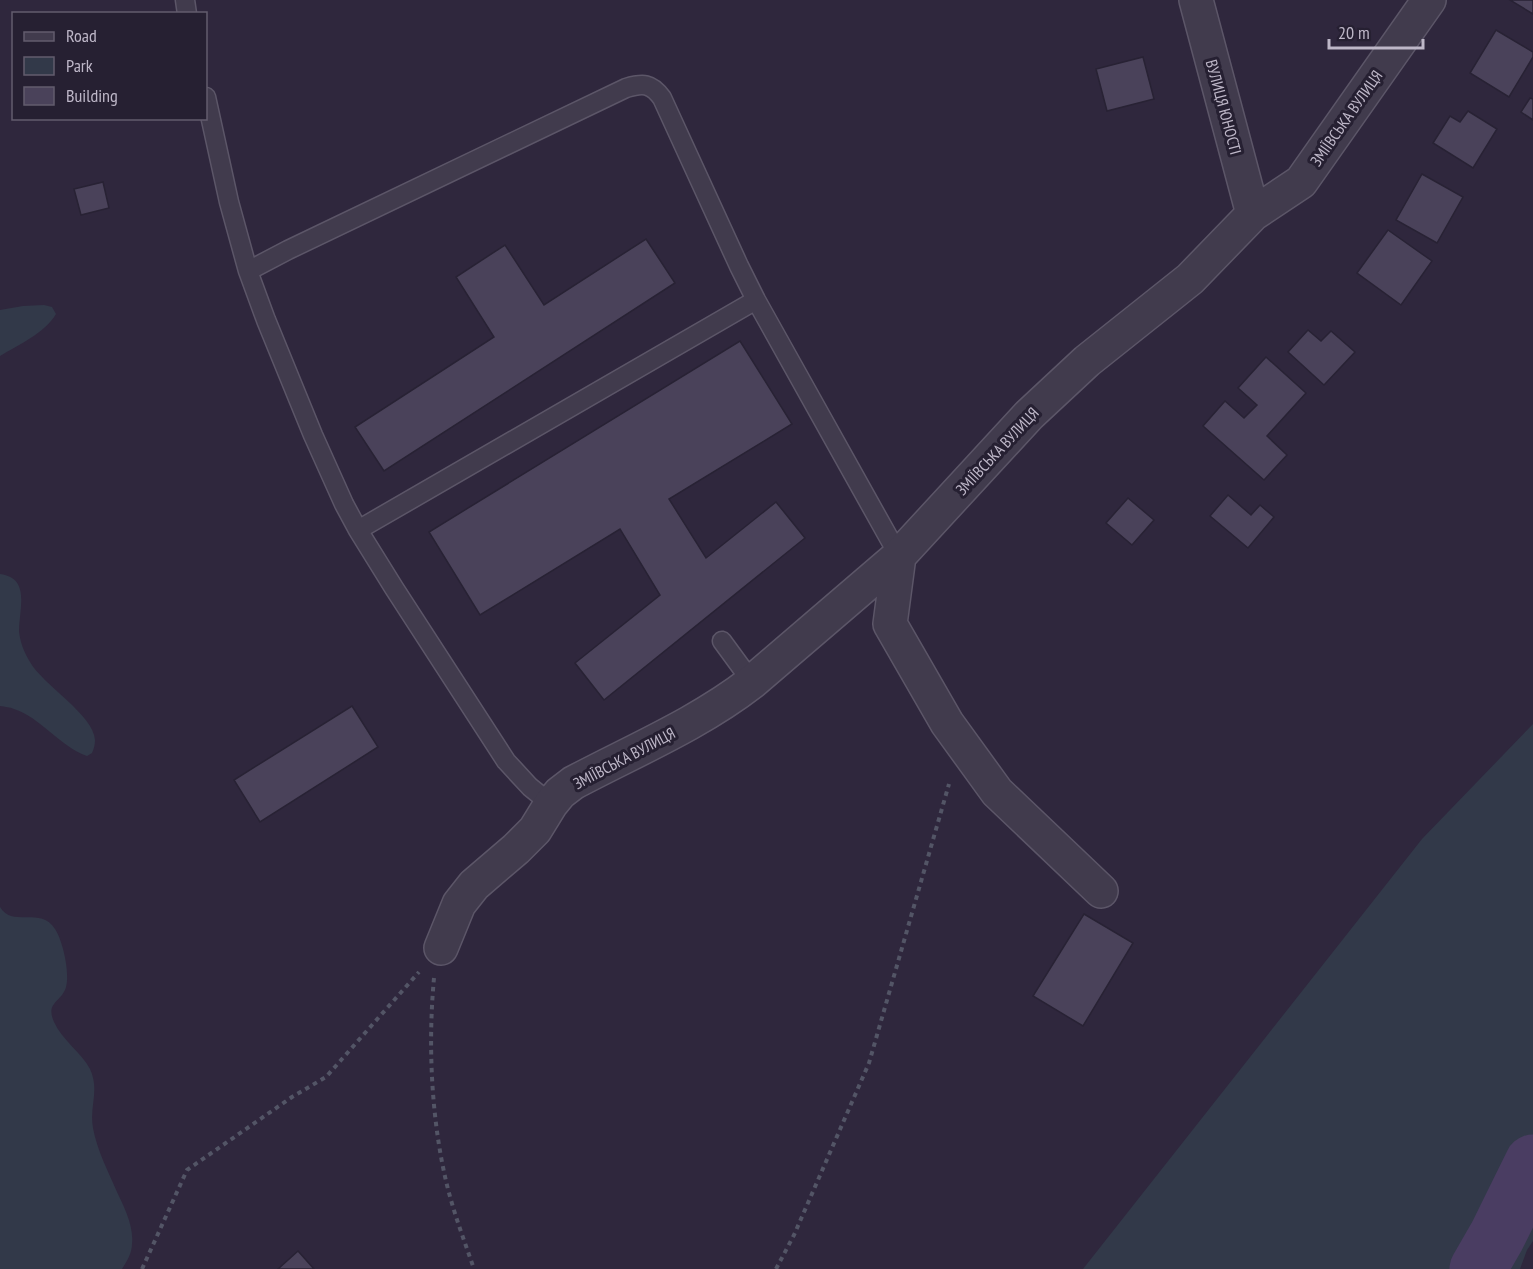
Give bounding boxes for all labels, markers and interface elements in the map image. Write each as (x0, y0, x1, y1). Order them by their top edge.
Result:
legend (12, 12, 207, 120)
scale bar (1329, 12, 1424, 50)
text: 20 m (1338, 21, 1370, 44)
text: Road (66, 24, 97, 47)
text: Park (66, 54, 93, 77)
street label: ВУЛИЦЯ ЮНОСТІ (1202, 57, 1246, 157)
street label: ЗМІЇВСЬКА ВУЛИЦЯ (1306, 66, 1386, 170)
text: Building (66, 84, 118, 107)
street label: ЗМІЇВСЬКА ВУЛИЦЯ (951, 403, 1043, 499)
street label: ЗМІЇВСЬКА ВУЛИЦЯ (570, 723, 678, 793)

